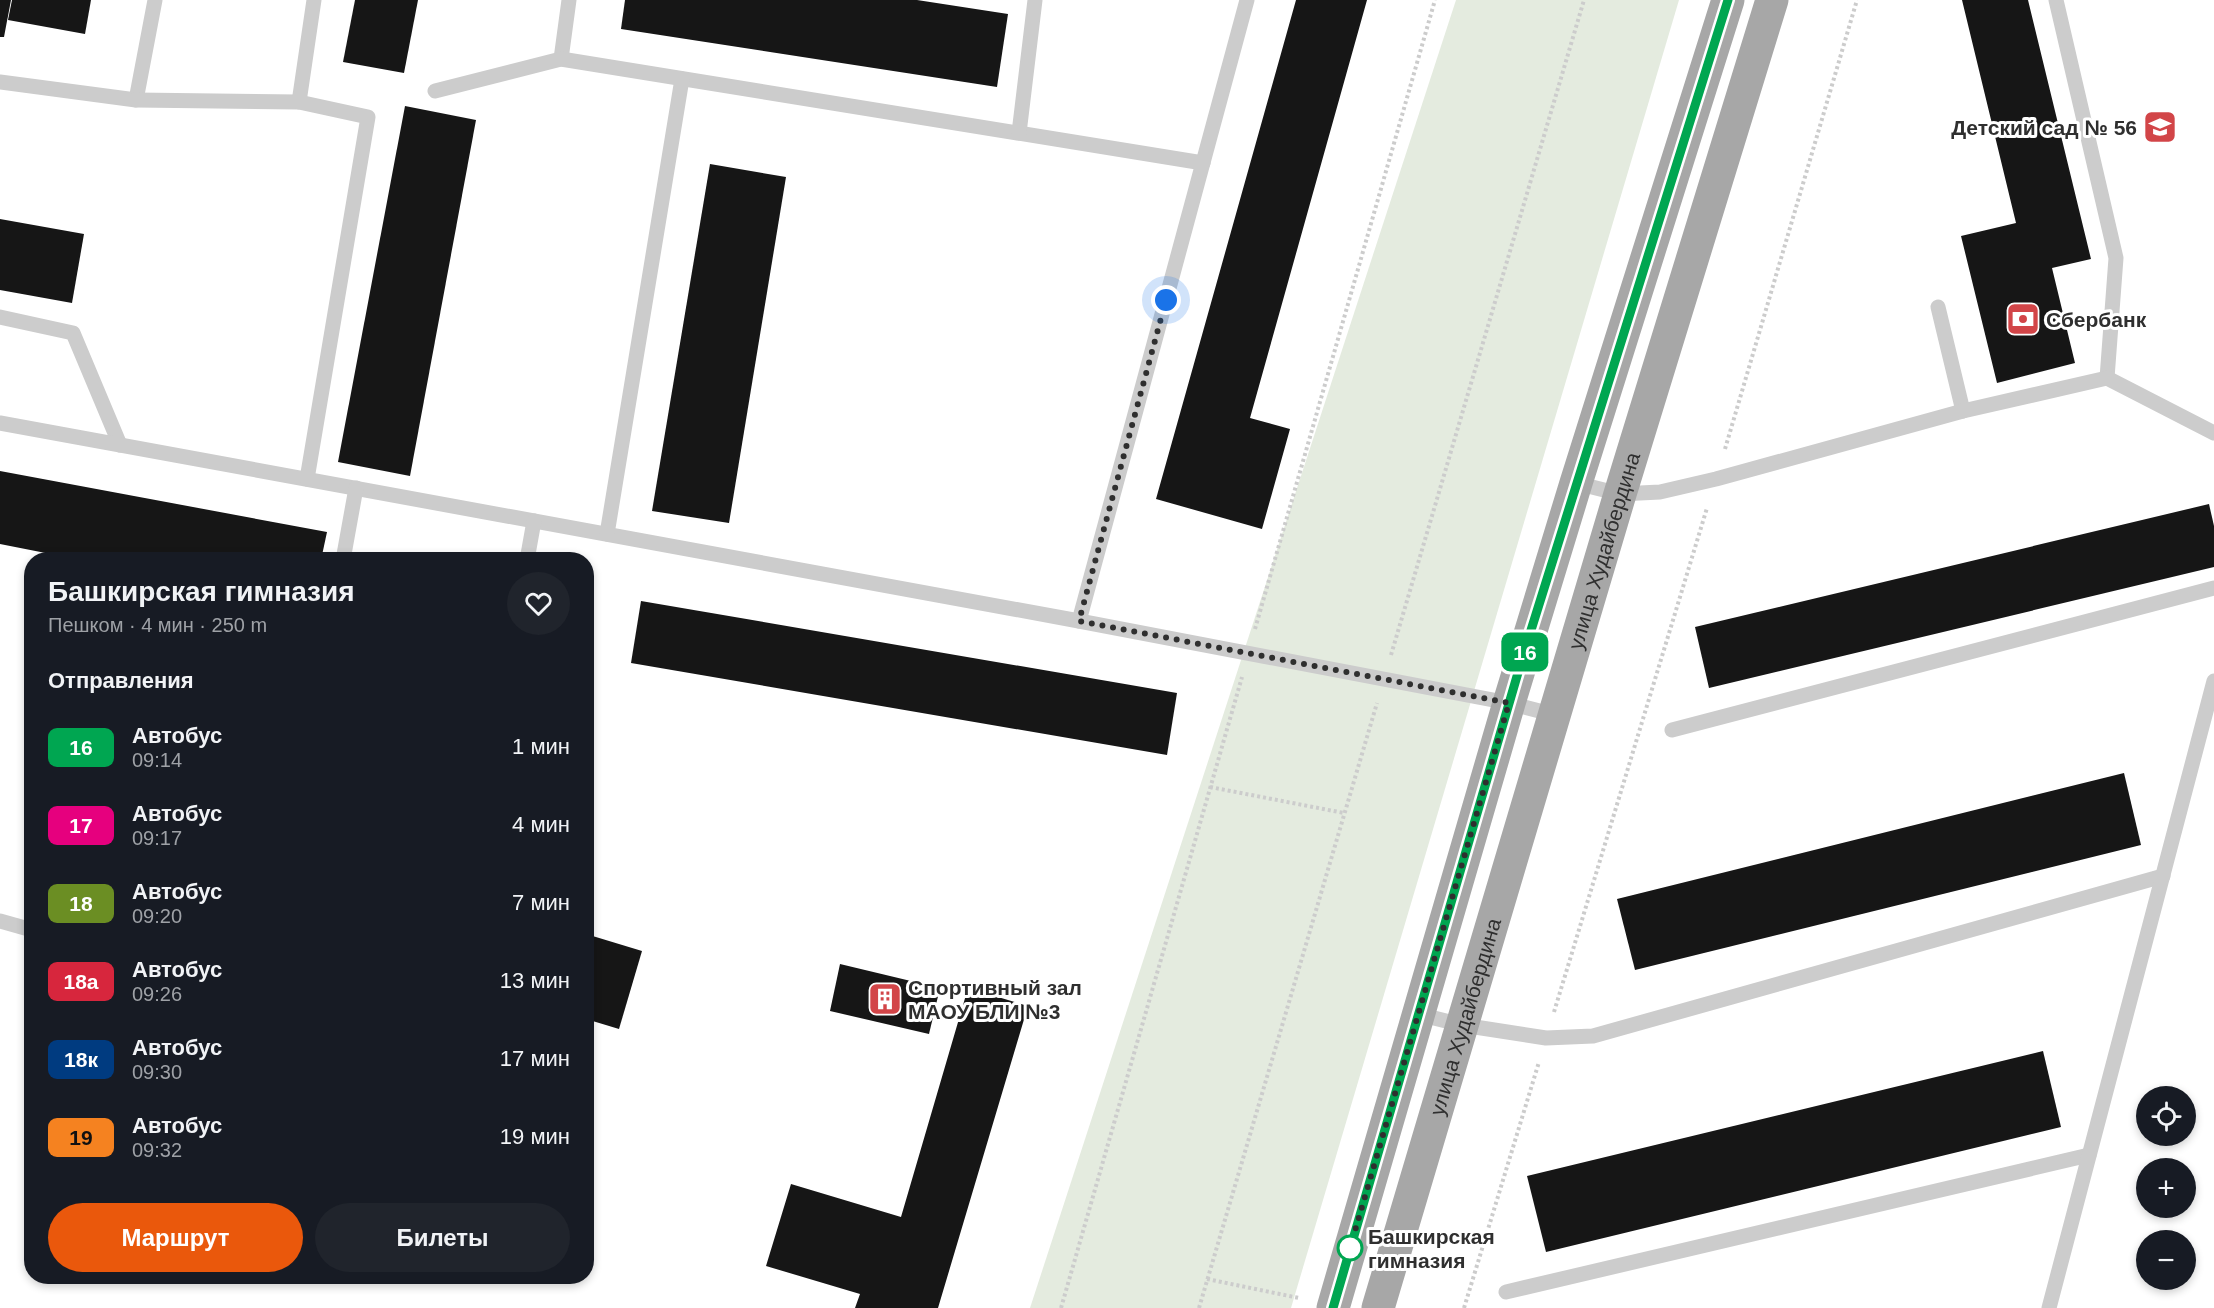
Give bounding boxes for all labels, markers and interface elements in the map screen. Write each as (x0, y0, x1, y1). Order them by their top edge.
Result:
school or university icon: Детский сад № 56 (2142, 109, 2178, 145)
place label: Детский сад № 56 (1951, 116, 2137, 139)
your location (1151, 285, 1181, 315)
bank icon: Сбербанк (2005, 301, 2041, 337)
place label: Сбербанк (2046, 308, 2147, 331)
street label: улица Худайбердина (1563, 449, 1644, 652)
button: heart (507, 572, 570, 635)
text: Башкирская гимназия (48, 576, 355, 607)
text: Пешком · 4 мин · 250 m (48, 614, 267, 636)
line badge: 16 (1498, 632, 1552, 672)
text: 16 (1513, 641, 1537, 664)
text: Отправления (48, 668, 194, 693)
text: Автобус (132, 723, 222, 748)
text: 1 мин (512, 734, 570, 759)
text: 16 (69, 736, 93, 759)
text: 09:14 (132, 749, 182, 771)
text: Автобус (132, 801, 222, 826)
text: 4 мин (512, 812, 570, 837)
text: 17 (69, 814, 93, 837)
text: 09:17 (132, 827, 182, 849)
text: Автобус (132, 879, 222, 904)
text: 7 мин (512, 890, 570, 915)
text: 18 (69, 892, 93, 915)
text: 09:20 (132, 905, 182, 927)
street label: улица Худайбердина (1424, 915, 1505, 1118)
text: Автобус (132, 957, 222, 982)
text: 13 мин (500, 968, 570, 993)
text: 18а (63, 970, 99, 993)
place label: Спортивный зал МАОУ БЛИ №3 (908, 976, 1082, 1023)
building icon: Спортивный зал МАОУ БЛИ №3 (867, 981, 903, 1017)
text: 09:26 (132, 983, 182, 1005)
text: Автобус (132, 1035, 222, 1060)
text: 17 мин (500, 1046, 570, 1071)
text: 18к (64, 1048, 98, 1071)
text: 09:30 (132, 1061, 182, 1083)
map controls (2136, 1086, 2196, 1290)
button: locate (2136, 1086, 2196, 1146)
text: Автобус (132, 1113, 222, 1138)
text: 19 мин (500, 1124, 570, 1149)
text: 19 (69, 1126, 93, 1149)
text: 09:32 (132, 1139, 182, 1161)
button: + (2136, 1158, 2196, 1218)
button: Маршрут (48, 1203, 303, 1272)
button: Билеты (315, 1203, 570, 1272)
place label: Башкирская гимназия (1368, 1225, 1495, 1272)
button: − (2136, 1230, 2196, 1290)
marker: Башкирская гимназия (1337, 1235, 1363, 1261)

